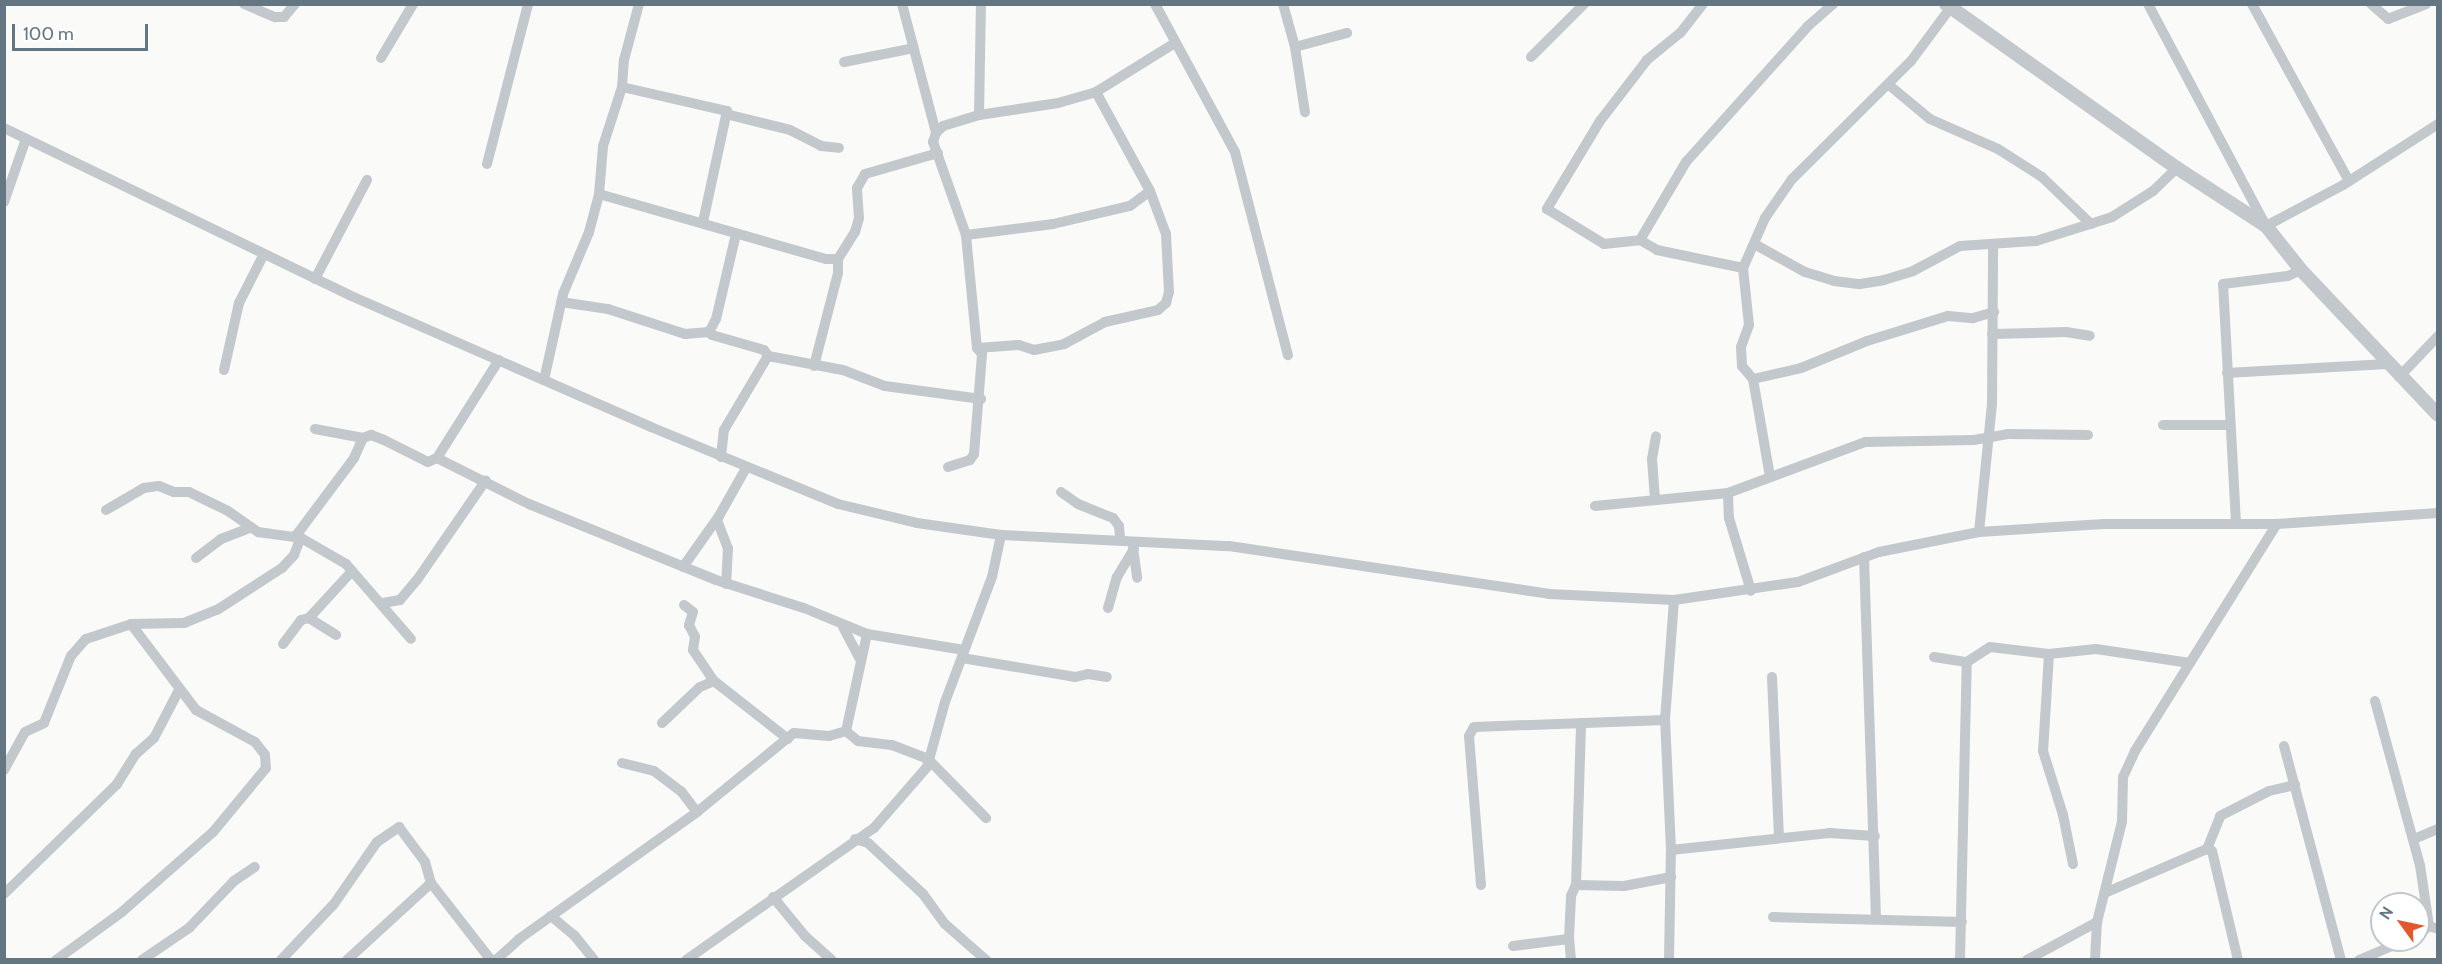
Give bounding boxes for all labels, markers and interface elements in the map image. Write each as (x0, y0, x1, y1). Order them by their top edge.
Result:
scale bar (15, 12, 152, 50)
text: 100 m (23, 23, 74, 45)
north arrow (2370, 892, 2430, 952)
text: N (2375, 903, 2397, 923)

